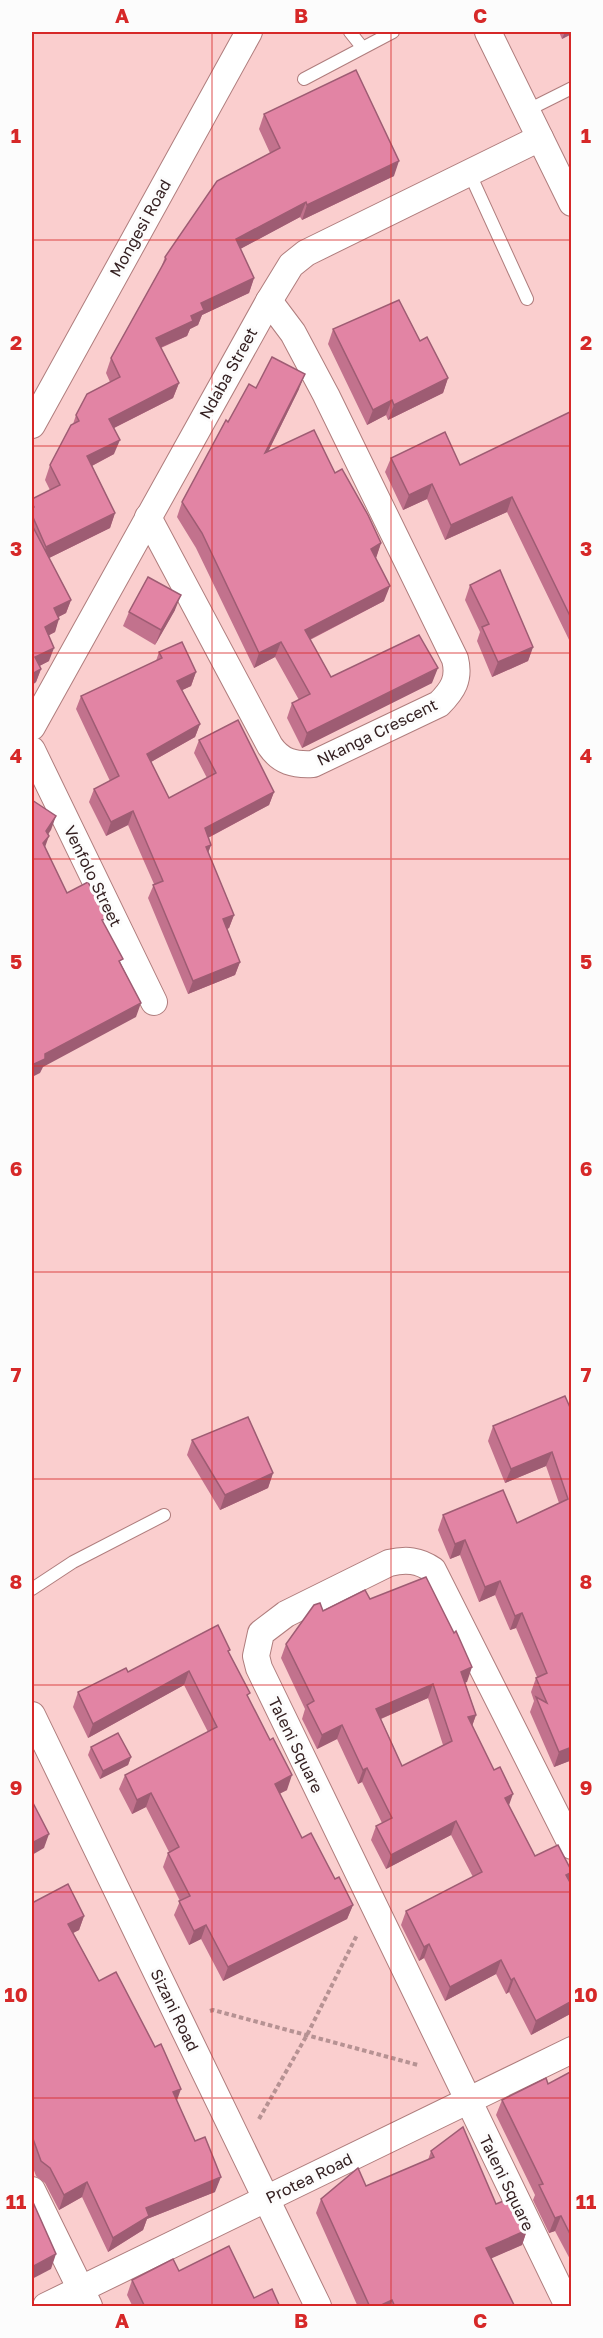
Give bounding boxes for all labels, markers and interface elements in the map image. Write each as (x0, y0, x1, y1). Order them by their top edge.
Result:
text: A (115, 3, 129, 27)
text: B (294, 3, 308, 27)
text: C (473, 3, 487, 27)
text: 1 (11, 123, 21, 147)
text: 1 (581, 123, 591, 147)
street label: Mongesi Road (105, 176, 175, 280)
street label: Ndaba Street (195, 324, 261, 422)
text: 2 (10, 330, 22, 354)
text: 2 (580, 330, 592, 354)
text: 3 (10, 536, 22, 560)
text: 3 (580, 536, 592, 560)
street label: Nkanga Crescent (313, 694, 441, 770)
text: 4 (10, 743, 22, 767)
text: 4 (580, 743, 592, 767)
street label: Venfolo Street (60, 822, 126, 930)
text: 5 (10, 949, 22, 973)
text: 5 (580, 949, 592, 973)
text: 6 (10, 1156, 22, 1180)
text: 6 (580, 1156, 592, 1180)
text: 7 (11, 1362, 22, 1386)
text: 7 (581, 1362, 592, 1386)
text: 8 (10, 1569, 22, 1593)
text: 8 (580, 1569, 592, 1593)
street label: Taleni Square (264, 1694, 328, 1796)
text: 9 (10, 1775, 22, 1799)
text: 9 (580, 1775, 592, 1799)
street label: Sizani Road (146, 1966, 204, 2054)
text: 10 (4, 1982, 28, 2006)
text: 10 (574, 1982, 598, 2006)
street label: Taleni Square (475, 2132, 539, 2234)
street label: Protea Road (262, 2148, 356, 2208)
text: 11 (6, 2189, 26, 2213)
text: 11 (576, 2189, 596, 2213)
text: A (115, 2308, 129, 2332)
text: B (294, 2308, 308, 2332)
text: C (473, 2308, 487, 2332)

